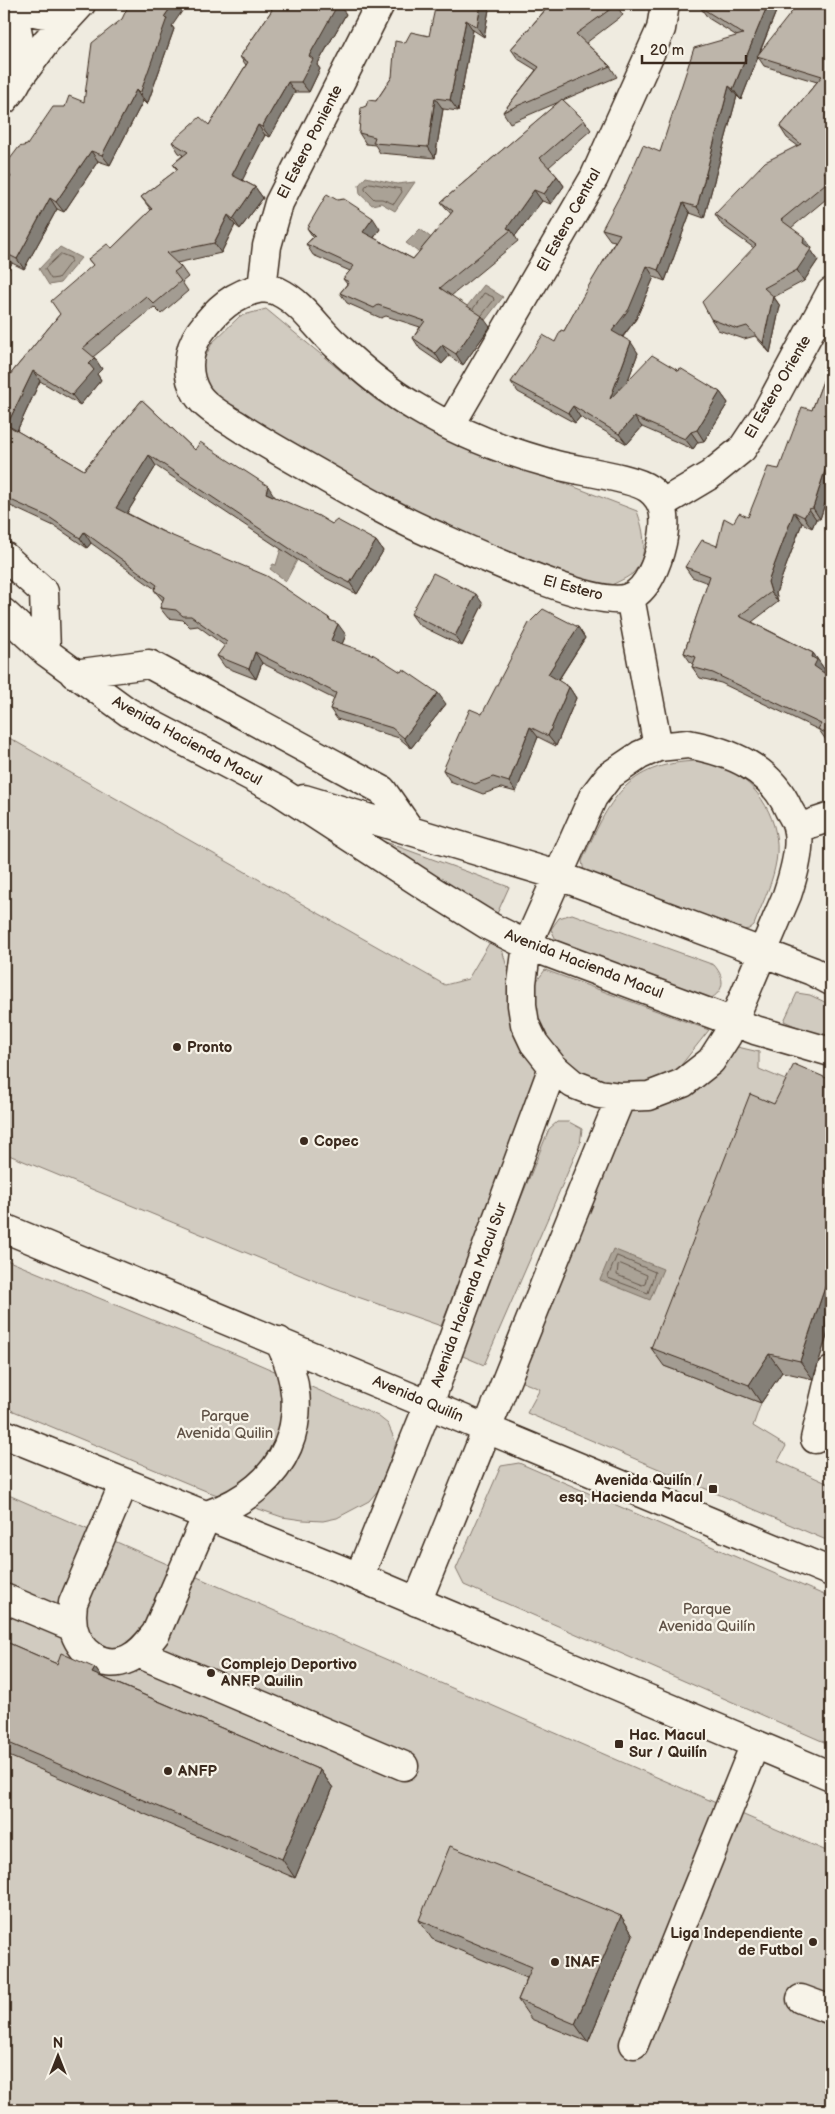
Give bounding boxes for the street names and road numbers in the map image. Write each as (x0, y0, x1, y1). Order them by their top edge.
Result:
street label: El Estero Poniente (273, 82, 347, 202)
street label: El Estero Central (533, 165, 605, 275)
street label: El Estero Oriente (741, 332, 815, 442)
street label: El Estero (541, 571, 605, 605)
street label: Avenida Hacienda Macul (109, 692, 265, 790)
street label: Avenida Hacienda Macul (502, 925, 666, 1003)
street label: Avenida Hacienda Macul Sur (427, 1200, 511, 1390)
street label: Avenida Quilín (370, 1371, 466, 1427)

